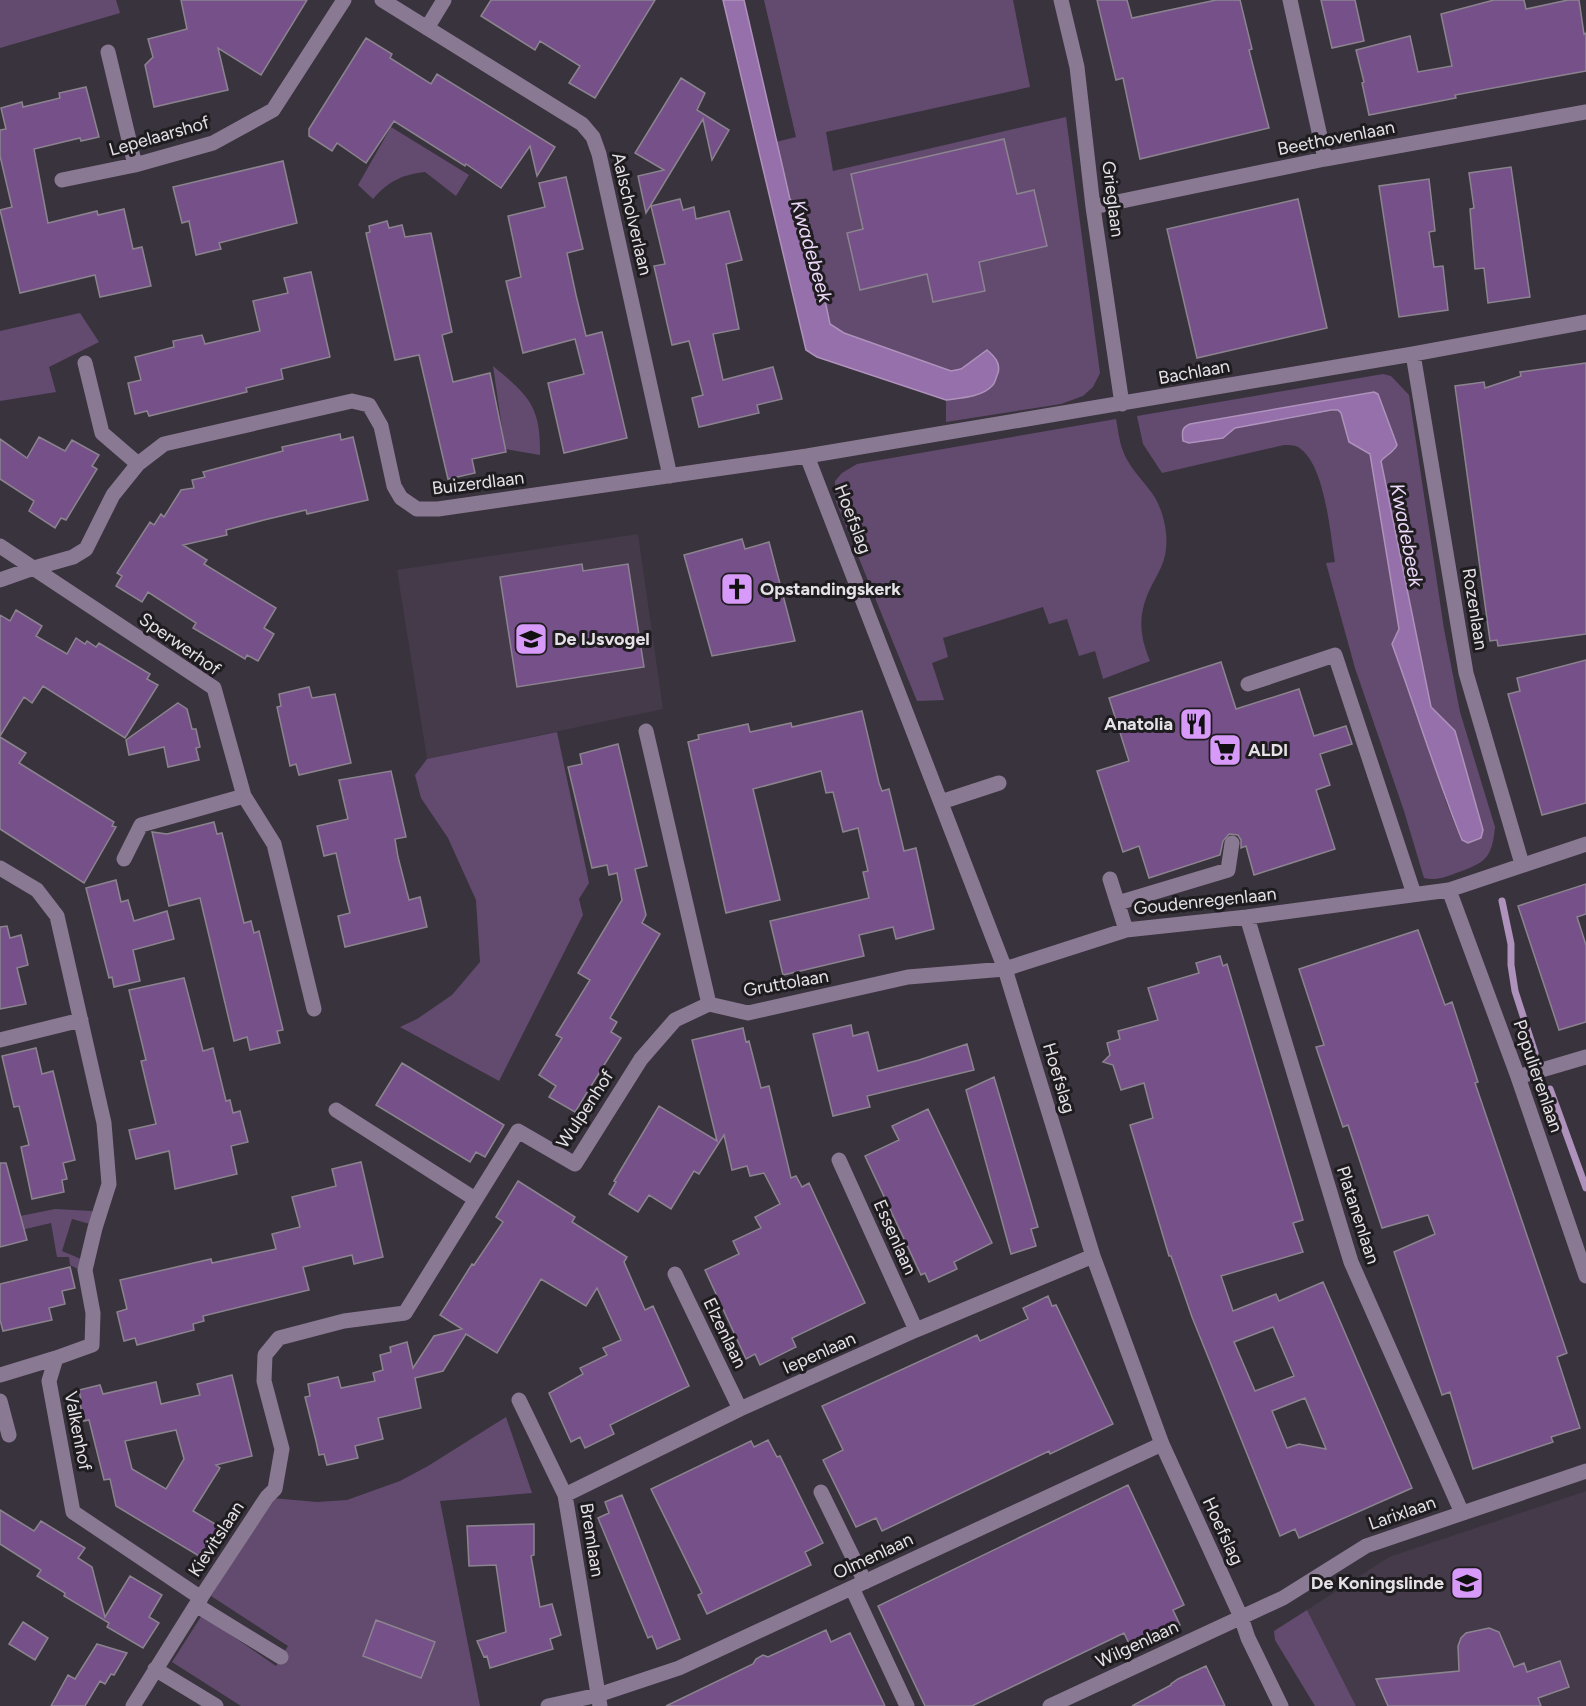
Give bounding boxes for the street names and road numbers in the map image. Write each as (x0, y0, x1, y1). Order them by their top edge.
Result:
street label: Lepelaarshof (106, 111, 212, 161)
street label: Beethovenlaan (1275, 116, 1397, 160)
street label: Aalscholverlaan (607, 151, 657, 277)
street label: Grieglaan (1097, 160, 1129, 238)
street label: Bachlaan (1156, 355, 1232, 389)
street label: Buizerdlaan (431, 466, 525, 500)
street label: Hoefslag (830, 481, 876, 557)
street label: Rozenlaan (1458, 566, 1492, 652)
street label: Sperwerhof (135, 608, 225, 680)
street label: Goudenregenlaan (1133, 883, 1277, 919)
street label: Gruttolaan (742, 965, 830, 1001)
street label: Populierenlaan (1508, 1017, 1568, 1135)
street label: Hoefslag (1038, 1040, 1080, 1116)
street label: Wulpenhof (552, 1065, 619, 1152)
street label: Platanenlaan (1332, 1163, 1384, 1267)
street label: Essenlaan (869, 1196, 921, 1278)
street label: Elzenlaan (699, 1294, 751, 1372)
street label: Iepenlaan (779, 1327, 859, 1379)
street label: Valkenhof (60, 1389, 97, 1473)
street label: Larixlaan (1365, 1491, 1439, 1535)
street label: Hoefslag (1198, 1493, 1248, 1569)
street label: Kievitslaan (183, 1497, 249, 1581)
street label: Bremlaan (575, 1501, 609, 1579)
street label: Olmenlaan (830, 1528, 916, 1584)
street label: Wilgenlaan (1092, 1615, 1182, 1673)

